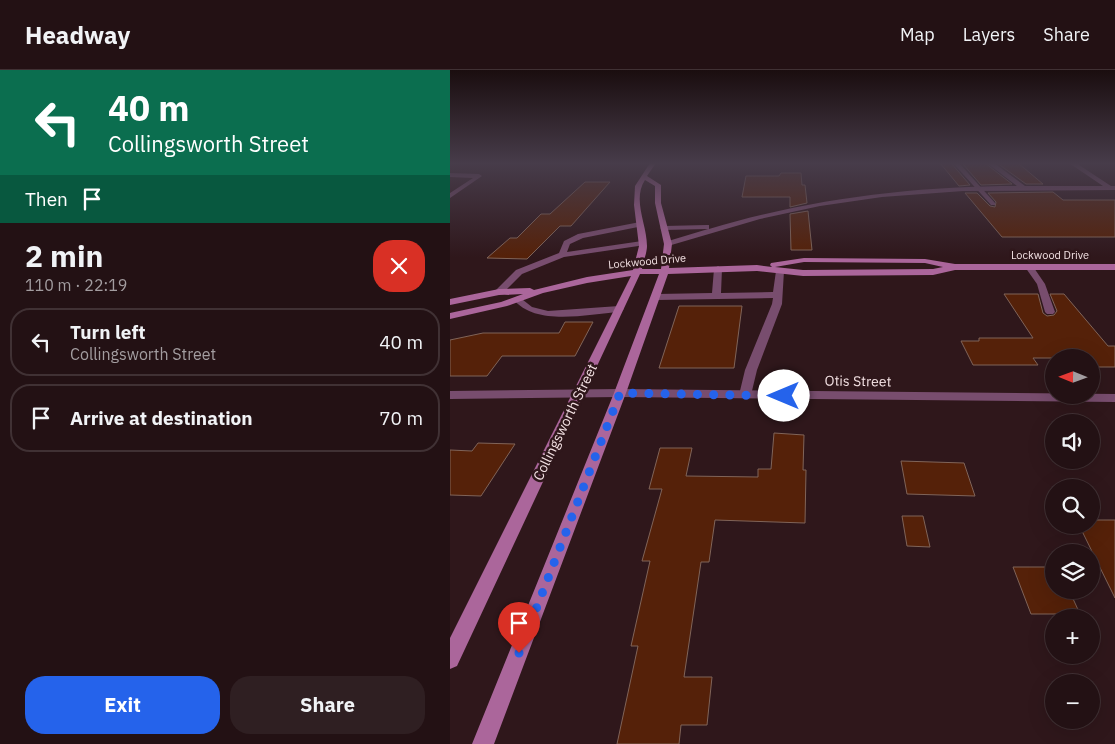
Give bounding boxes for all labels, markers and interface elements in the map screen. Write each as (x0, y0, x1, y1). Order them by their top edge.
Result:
text: Headway (25, 19, 130, 51)
text: Map (900, 23, 935, 46)
text: Layers (963, 23, 1015, 46)
text: Share (1043, 23, 1090, 46)
text: 40 m (108, 85, 190, 131)
icon: left (25, 90, 90, 155)
text: Collingsworth Street (108, 129, 309, 158)
icon: arrive (78, 185, 106, 213)
text: Then (25, 187, 68, 211)
text: 2 min (25, 236, 103, 275)
button: close (373, 240, 425, 292)
street label: Lockwood Drive (1011, 248, 1089, 262)
street label: Lockwood Drive (607, 251, 687, 271)
text: 110 m · 22:19 (25, 275, 127, 295)
text: Turn left (70, 320, 146, 344)
icon: left (27, 328, 55, 356)
text: 40 m (379, 330, 423, 354)
text: Collingsworth Street (70, 344, 216, 364)
north arrow (1045, 349, 1100, 404)
map controls (1045, 349, 1100, 729)
street label: Collingsworth Street (529, 360, 601, 483)
position arrow (757, 369, 809, 421)
street label: Otis Street (824, 371, 892, 391)
icon: arrive (27, 404, 55, 432)
text: Arrive at destination (70, 406, 253, 430)
text: 70 m (379, 406, 423, 430)
button: sound (1045, 414, 1100, 469)
button: search (1045, 479, 1100, 534)
button: layers (1045, 544, 1100, 599)
pin (498, 602, 540, 653)
icon: arrive (505, 609, 533, 637)
button: + (1045, 609, 1100, 664)
button: − (1045, 674, 1100, 729)
button: Exit (25, 676, 220, 734)
button: Share (230, 676, 425, 734)

